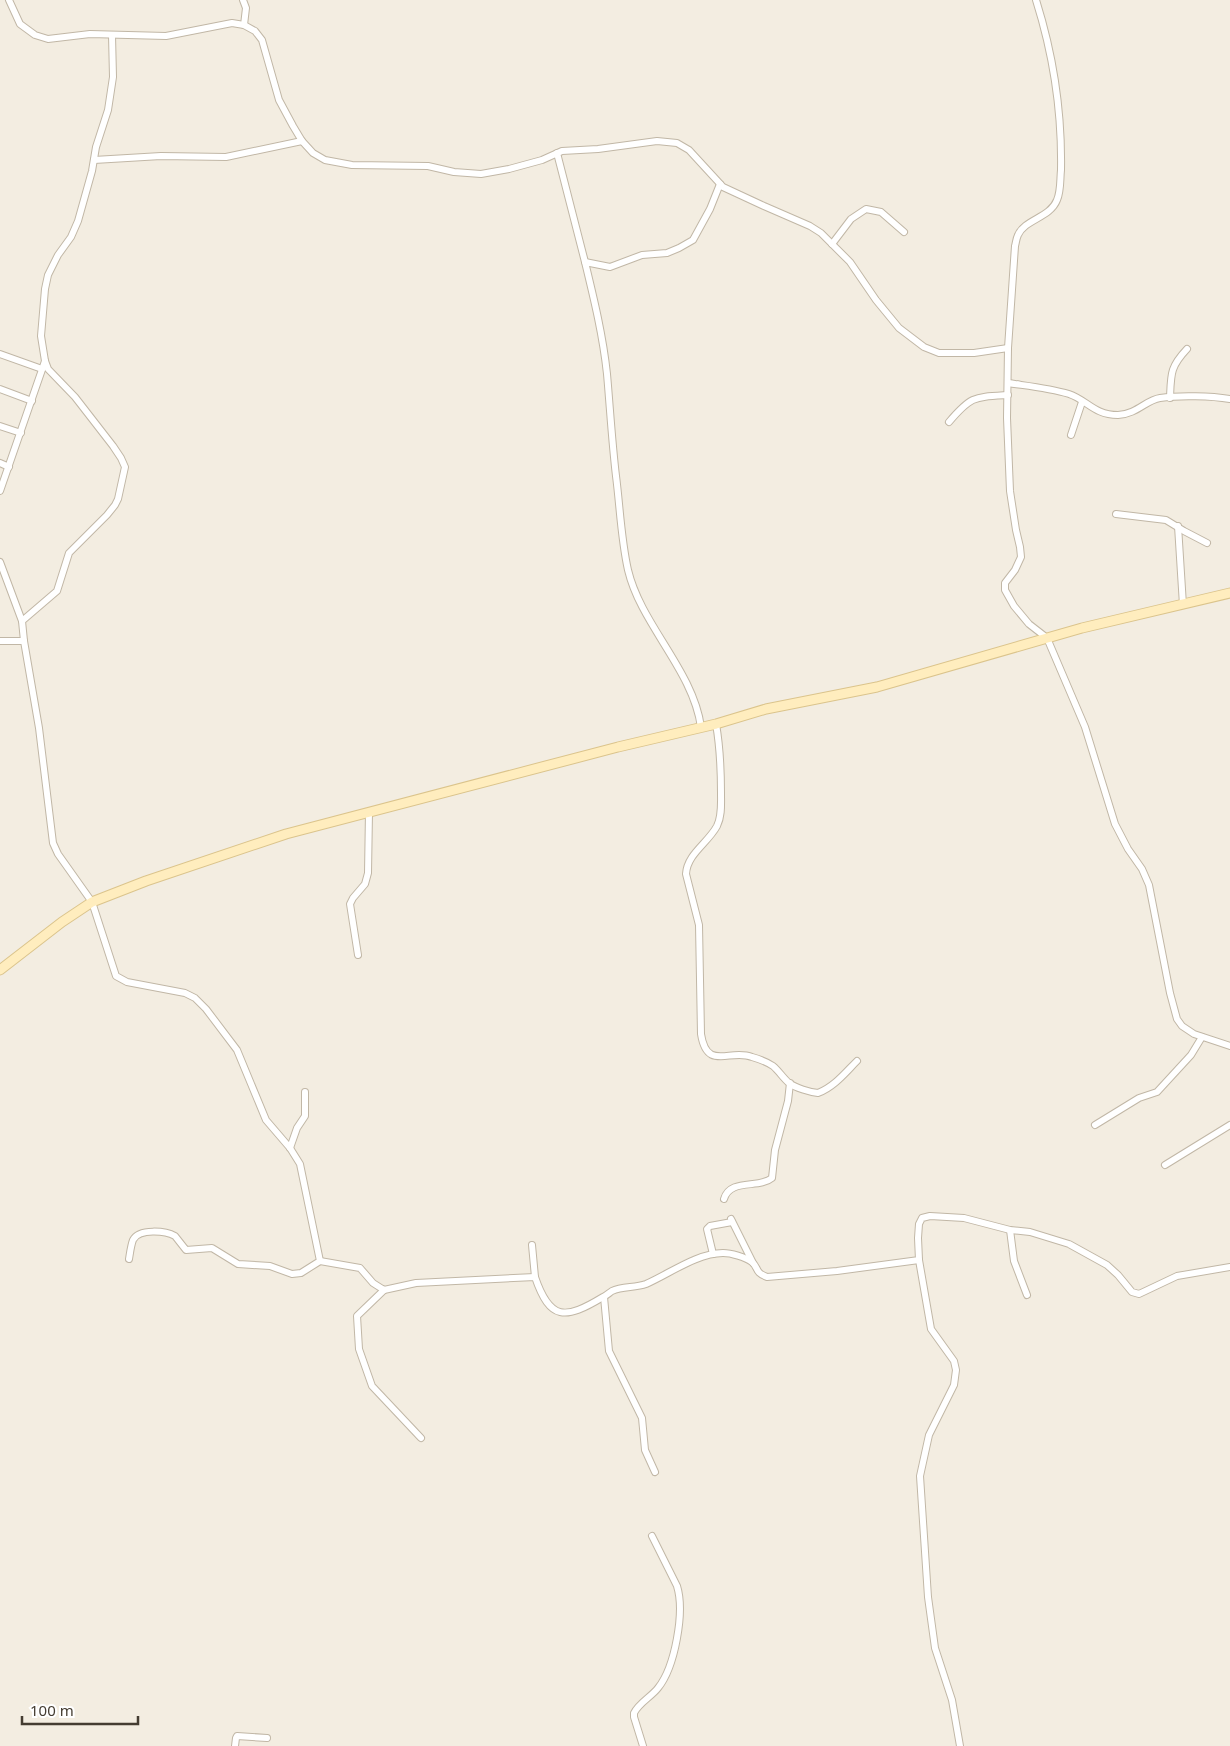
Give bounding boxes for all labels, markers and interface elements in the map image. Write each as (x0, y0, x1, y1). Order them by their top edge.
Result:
scale bar (22, 1694, 139, 1726)
text: 100 m (30, 1700, 74, 1720)

